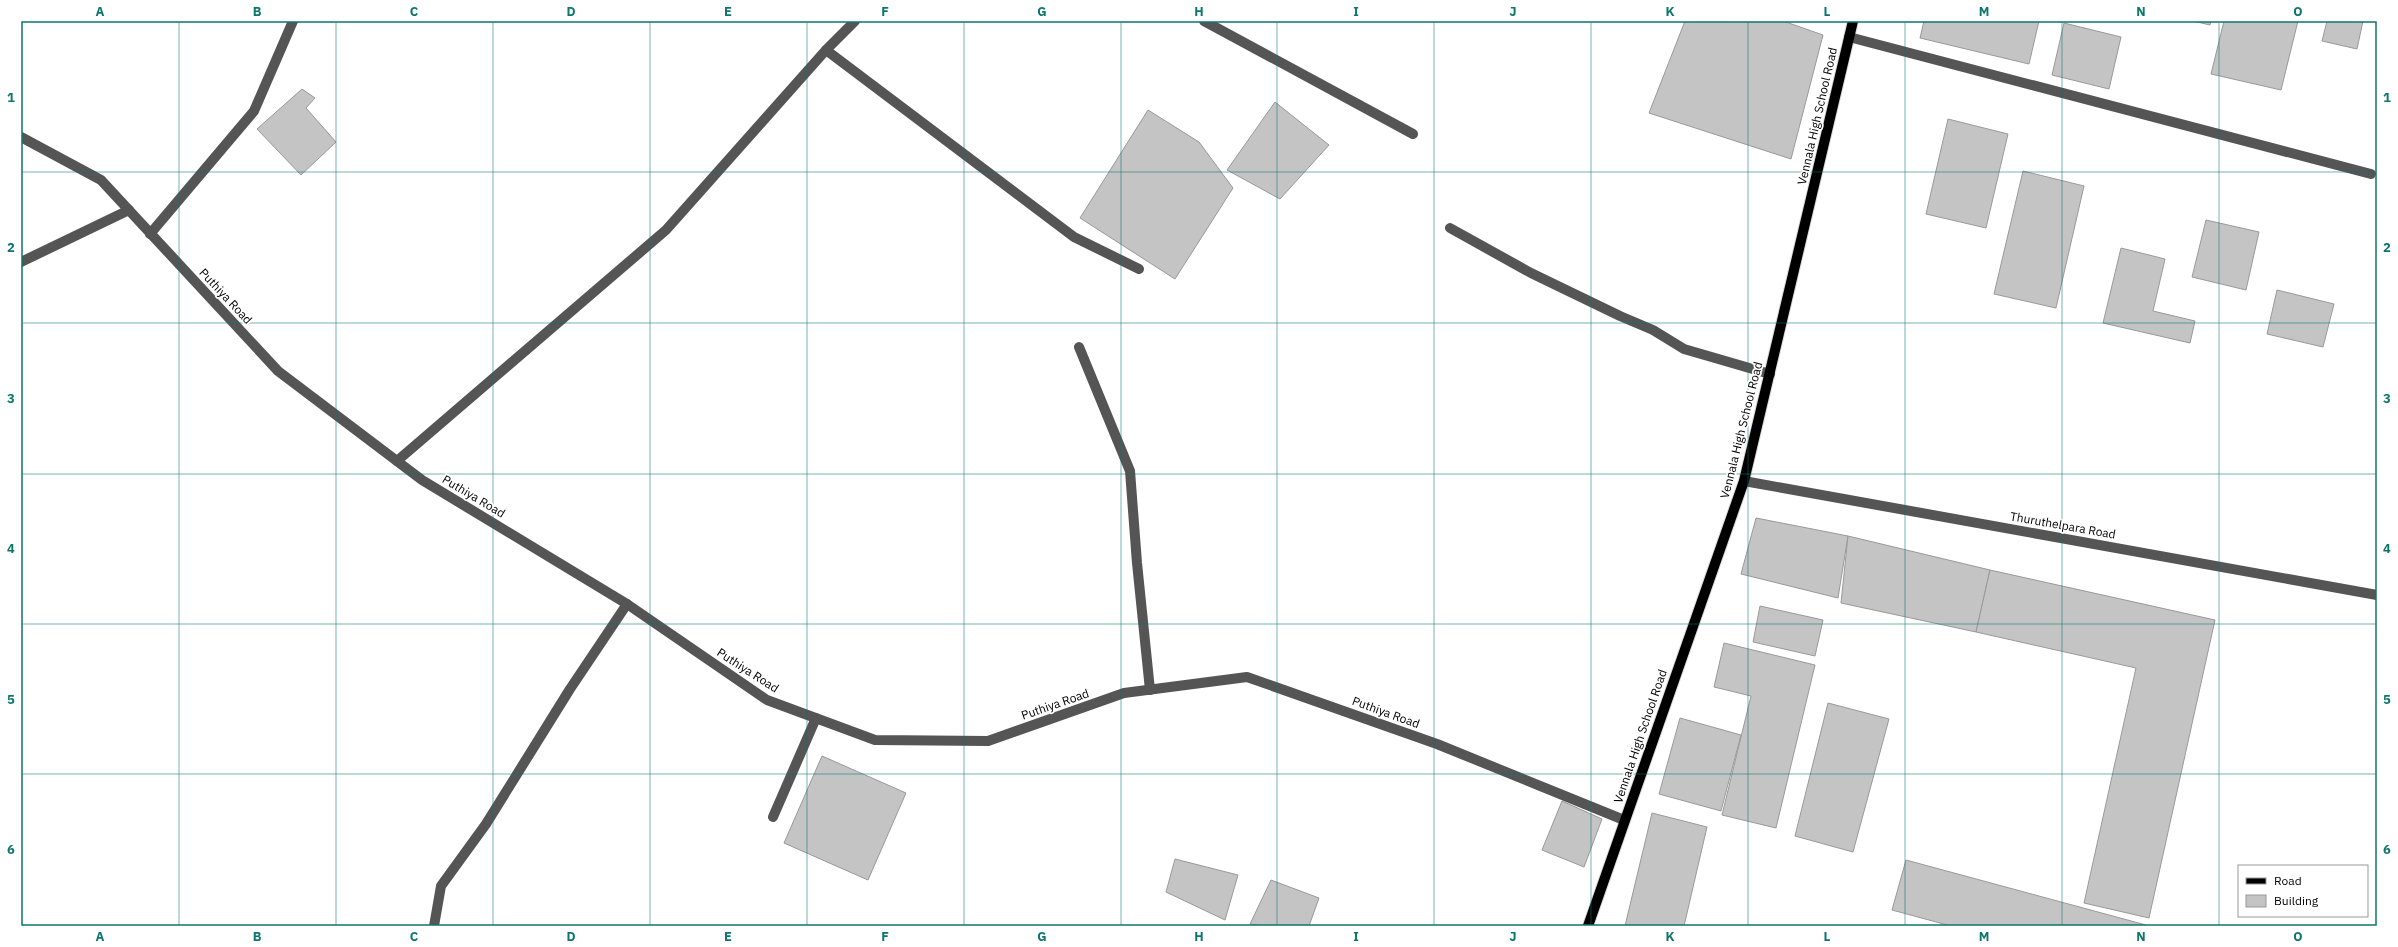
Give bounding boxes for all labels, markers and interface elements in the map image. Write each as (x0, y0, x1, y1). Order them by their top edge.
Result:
text: A (96, 3, 105, 20)
text: B (253, 3, 262, 20)
text: C (410, 3, 419, 20)
text: D (566, 3, 576, 20)
text: E (724, 3, 732, 20)
text: F (881, 3, 889, 20)
text: G (1037, 3, 1047, 20)
text: H (1194, 3, 1204, 20)
text: I (1353, 3, 1359, 20)
text: J (1509, 3, 1517, 20)
text: K (1665, 3, 1675, 20)
text: L (1824, 3, 1831, 20)
text: M (1979, 3, 1989, 20)
text: N (2136, 3, 2146, 20)
text: O (2293, 3, 2303, 20)
street label: Vennala High School Road (1794, 46, 1840, 186)
text: 1 (7, 89, 15, 106)
text: 1 (2383, 89, 2391, 106)
text: 2 (7, 239, 15, 256)
text: 2 (2383, 239, 2391, 256)
street label: Puthiya Road (196, 265, 256, 327)
street label: Vennala High School Road (1717, 360, 1765, 500)
text: 3 (7, 390, 15, 407)
text: 3 (2383, 390, 2391, 407)
street label: Puthiya Road (440, 471, 508, 521)
street label: Thuruthelpara Road (2009, 508, 2117, 542)
text: 4 (7, 540, 15, 557)
text: 4 (2383, 540, 2391, 557)
street label: Puthiya Road (714, 644, 782, 696)
street label: Vennala High School Road (1610, 667, 1670, 805)
street label: Puthiya Road (1019, 685, 1091, 723)
text: 5 (7, 691, 15, 708)
text: 5 (2383, 691, 2391, 708)
street label: Puthiya Road (1350, 693, 1422, 731)
text: 6 (7, 841, 15, 858)
text: 6 (2383, 841, 2391, 858)
legend (2238, 865, 2368, 917)
text: Road (2274, 873, 2302, 888)
text: Building (2274, 893, 2319, 908)
text: A (96, 928, 105, 945)
text: B (253, 928, 262, 945)
text: C (410, 928, 419, 945)
text: D (566, 928, 576, 945)
text: E (724, 928, 732, 945)
text: F (881, 928, 889, 945)
text: G (1037, 928, 1047, 945)
text: H (1194, 928, 1204, 945)
text: I (1353, 928, 1359, 945)
text: J (1509, 928, 1517, 945)
text: K (1665, 928, 1675, 945)
text: L (1824, 928, 1831, 945)
text: M (1979, 928, 1989, 945)
text: N (2136, 928, 2146, 945)
text: O (2293, 928, 2303, 945)

